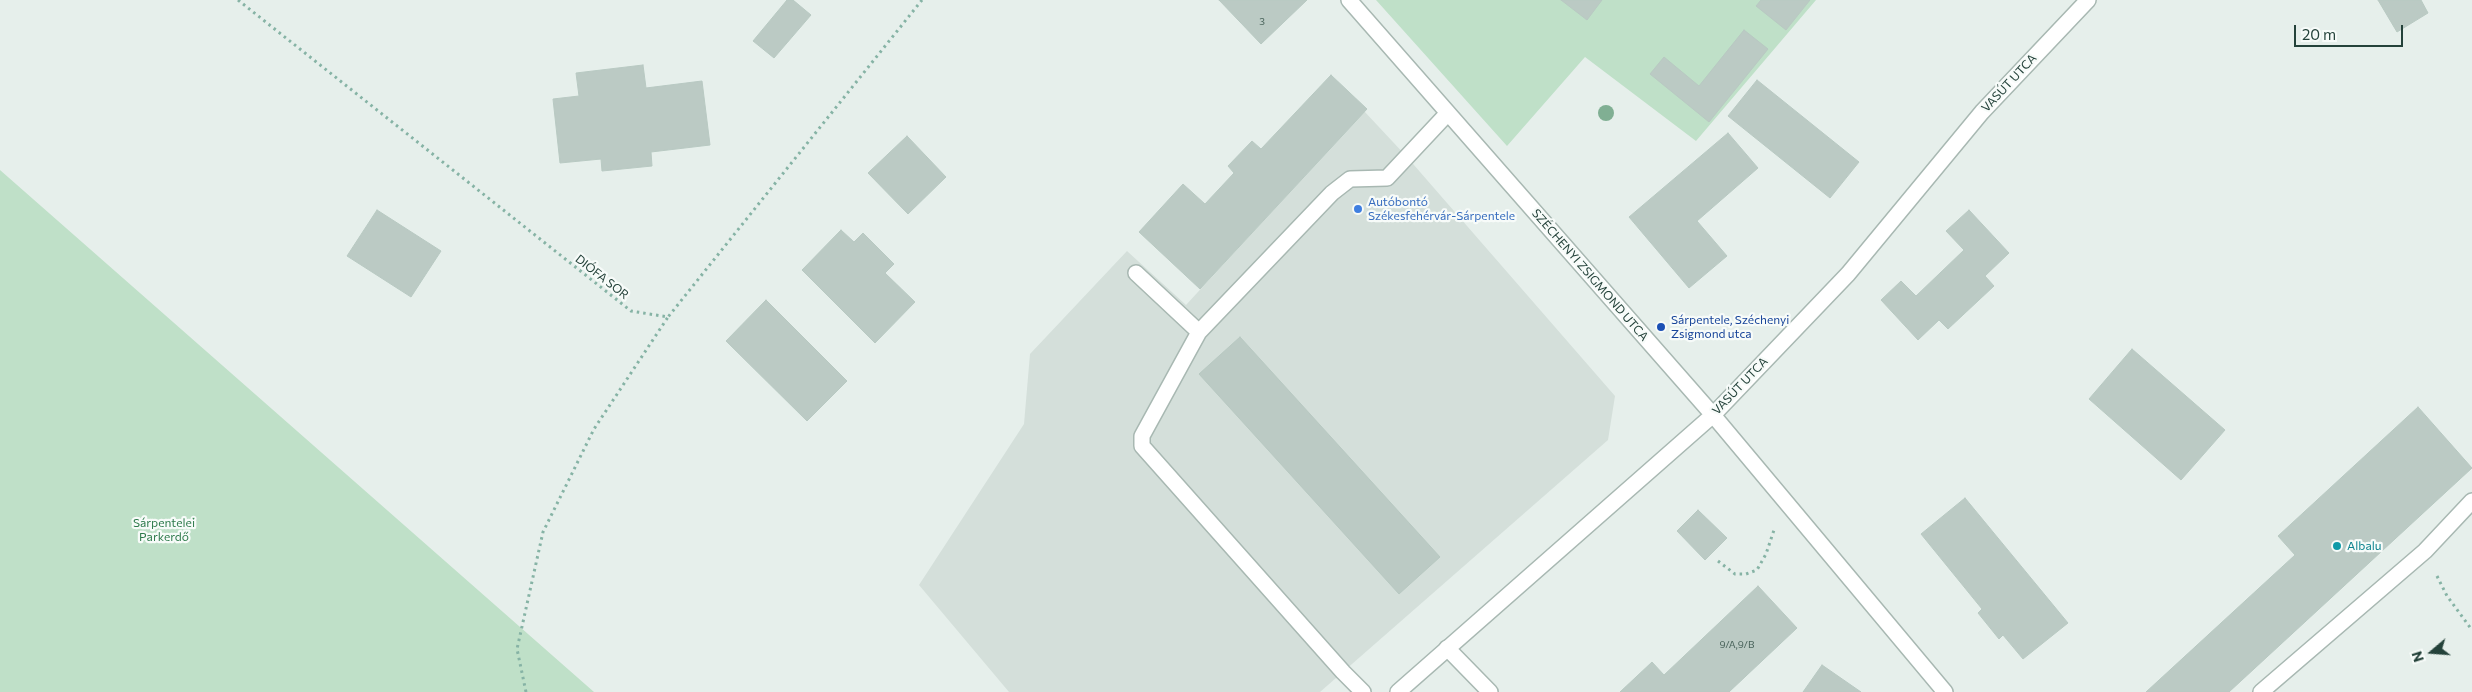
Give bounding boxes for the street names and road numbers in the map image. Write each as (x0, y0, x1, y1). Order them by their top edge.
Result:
street label: VASÚT UTCA (1978, 51, 2040, 115)
street label: SZÉCHENYI ZSIGMOND UTCA (1529, 206, 1651, 344)
street label: DIÓFA SOR (572, 252, 632, 302)
street label: VASÚT UTCA (1709, 354, 1771, 418)

